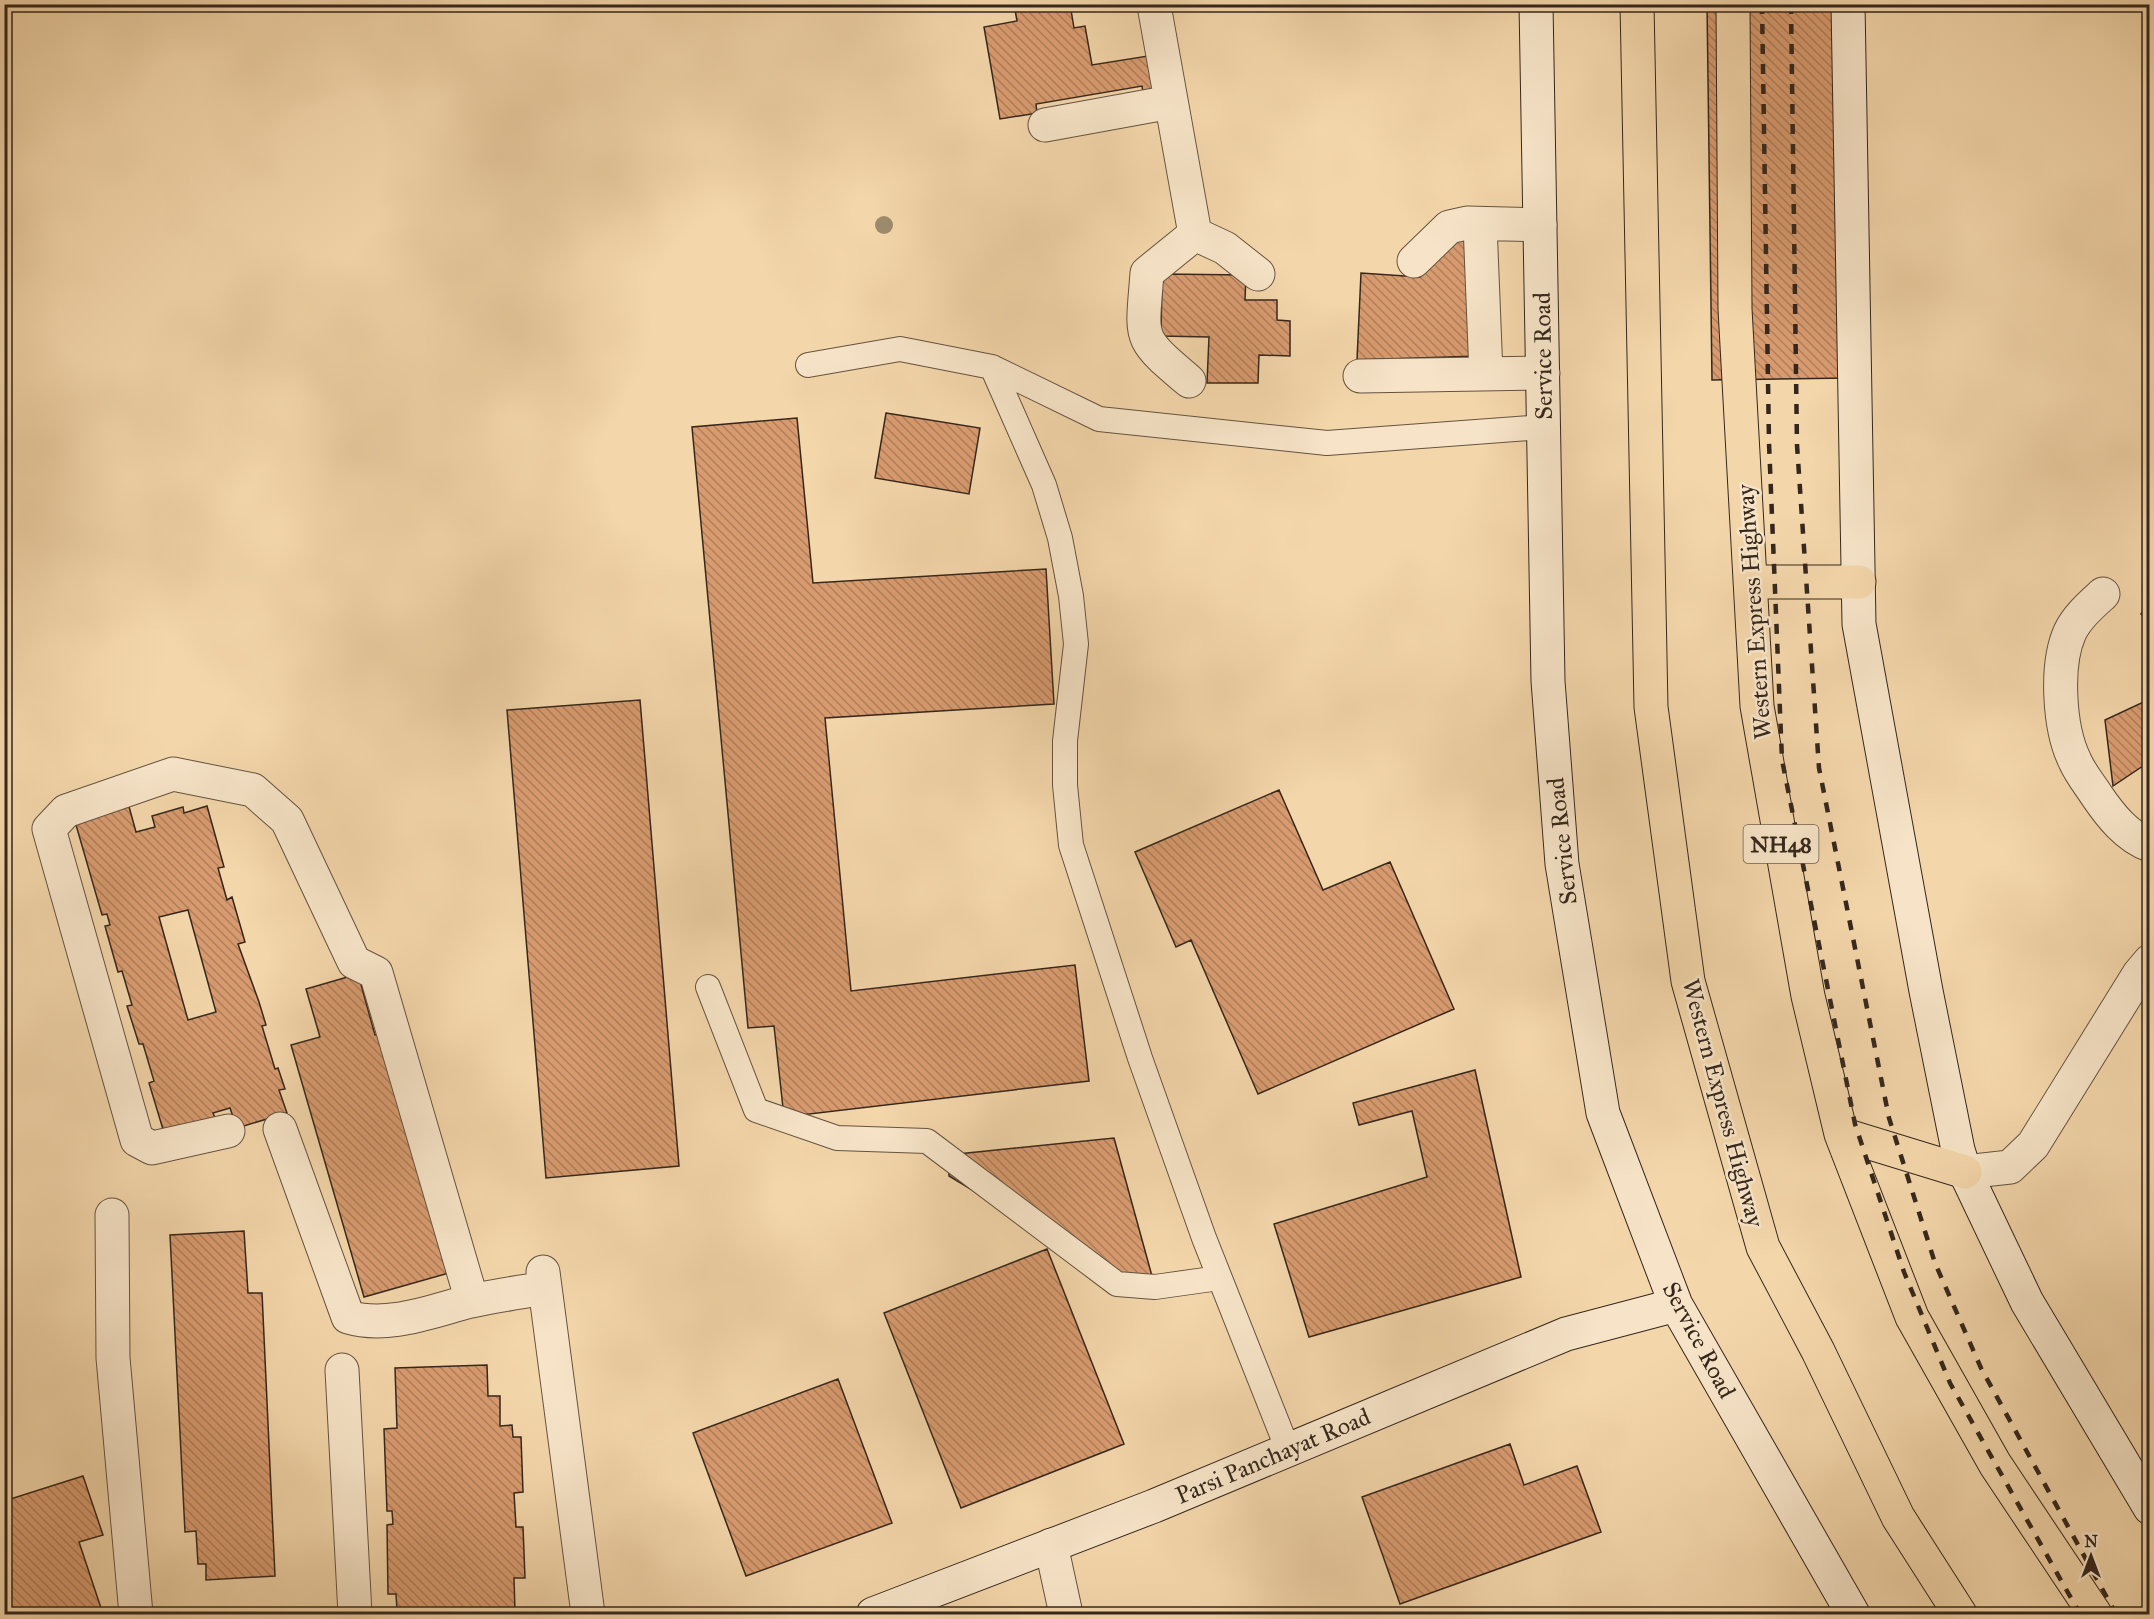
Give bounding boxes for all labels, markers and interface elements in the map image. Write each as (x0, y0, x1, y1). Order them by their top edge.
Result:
street label: Service Road (1527, 292, 1559, 420)
street label: Western Express Highway (1730, 483, 1778, 741)
street label: Service Road (1540, 776, 1584, 906)
road number: NH48 (1744, 825, 1818, 863)
street label: Western Express Highway (1675, 976, 1771, 1231)
street label: Service Road (1656, 1277, 1742, 1403)
street label: Parsi Panchayat Road (1171, 1401, 1375, 1511)
north arrow (2061, 1526, 2121, 1586)
text: N (2084, 1532, 2098, 1551)

